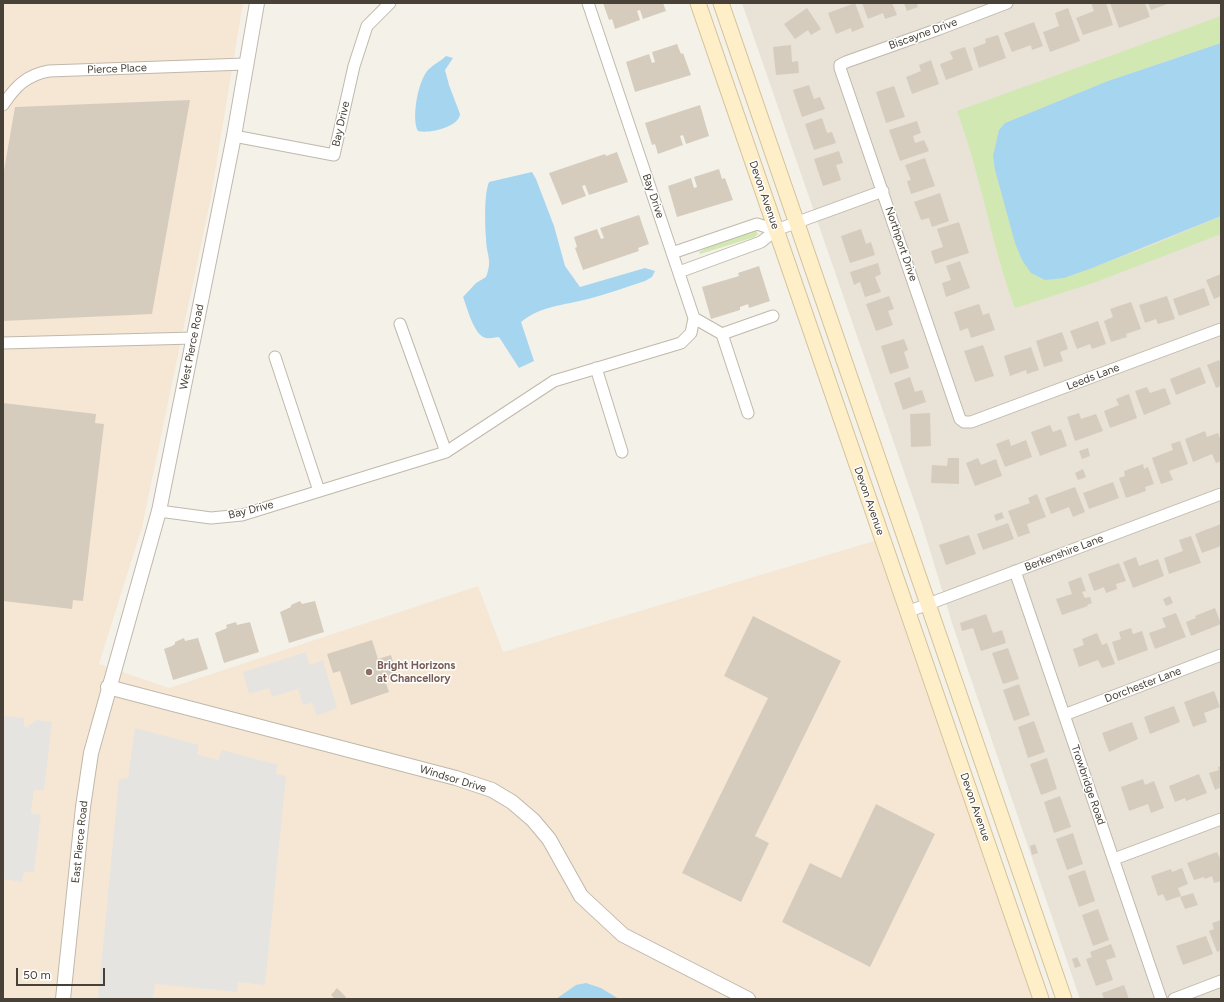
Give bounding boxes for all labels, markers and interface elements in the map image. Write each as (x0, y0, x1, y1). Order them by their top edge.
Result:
street label: Biscayne Drive (887, 15, 959, 53)
street label: Pierce Place (87, 61, 147, 77)
street label: Bay Drive (329, 100, 353, 148)
street label: Devon Avenue (746, 159, 782, 231)
street label: Bay Drive (639, 172, 667, 220)
street label: Northport Drive (882, 205, 920, 283)
street label: West Pierce Road (177, 303, 207, 391)
street label: Leeds Lane (1065, 361, 1121, 393)
street label: Devon Avenue (851, 465, 887, 537)
street label: Bay Drive (227, 498, 275, 522)
street label: Berkenshire Lane (1023, 532, 1105, 574)
place label: Bright Horizons at Chancellory (377, 659, 455, 685)
street label: Dorchester Lane (1103, 664, 1183, 706)
marker: Bright Horizons at Chancellory (364, 667, 374, 677)
street label: Trowbridge Road (1068, 743, 1108, 827)
street label: Windsor Drive (418, 763, 488, 795)
street label: Devon Avenue (957, 771, 993, 843)
street label: East Pierce Road (69, 800, 91, 884)
scale bar (18, 960, 107, 986)
text: 50 m (23, 968, 51, 982)

